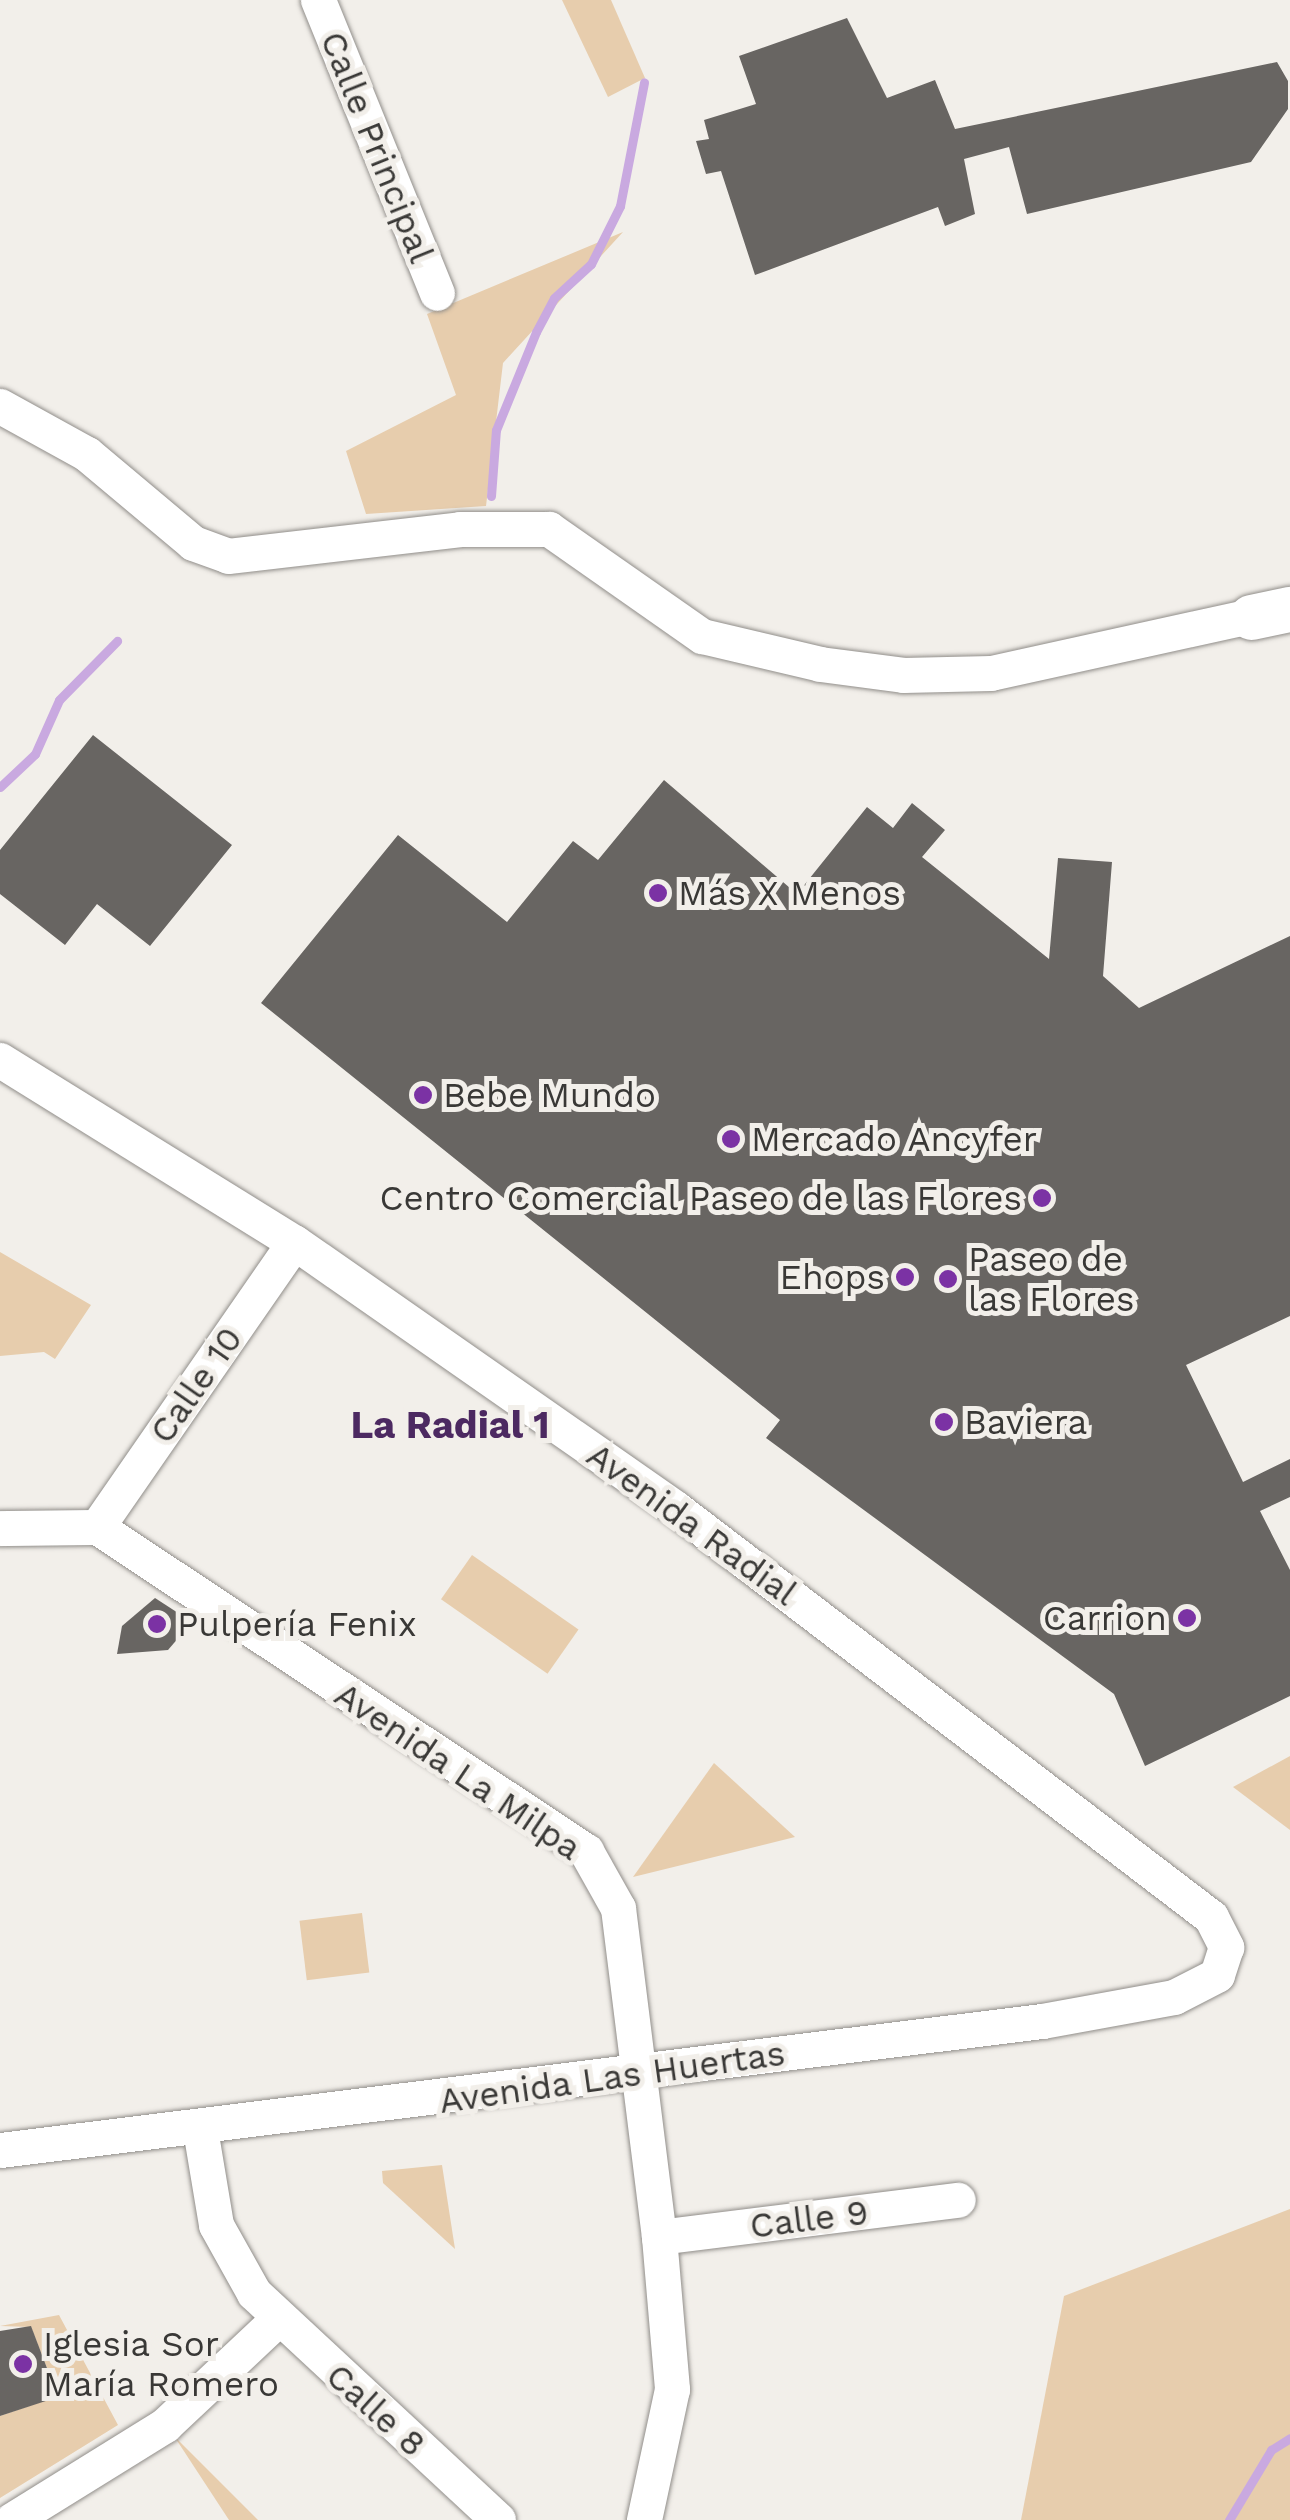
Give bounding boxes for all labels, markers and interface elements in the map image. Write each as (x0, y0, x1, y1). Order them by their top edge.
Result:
street label: Calle Principal (312, 25, 442, 269)
place label: Más X Menos (678, 872, 902, 914)
marker: Más X Menos (647, 882, 669, 904)
place label: Bebe Mundo (443, 1074, 656, 1116)
marker: Bebe Mundo (412, 1084, 434, 1106)
place label: Mercado Ancyfer (751, 1118, 1038, 1160)
marker: Mercado Ancyfer (720, 1128, 742, 1150)
place label: Centro Comercial Paseo de las Flores (378, 1177, 1022, 1219)
marker: Centro Comercial Paseo de las Flores (1031, 1187, 1053, 1209)
place label: Paseo de las Flores (968, 1238, 1134, 1320)
place label: Ehops (780, 1256, 885, 1298)
marker: Ehops (894, 1266, 916, 1288)
marker: Paseo de las Flores (937, 1268, 959, 1290)
street label: Calle 10 (141, 1319, 251, 1451)
place label: Baviera (964, 1401, 1087, 1443)
district label: La Radial 1 (350, 1403, 550, 1449)
marker: Baviera (933, 1411, 955, 1433)
street label: Avenida Radial (579, 1434, 805, 1614)
place label: Carrion (1043, 1597, 1167, 1639)
place label: Pulpería Fenix (177, 1603, 417, 1645)
marker: Carrion (1176, 1607, 1198, 1629)
marker: Pulpería Fenix (146, 1613, 168, 1635)
street label: Avenida La Milpa (326, 1673, 590, 1869)
street label: Avenida Las Huertas (436, 2032, 788, 2122)
street label: Calle 9 (747, 2191, 871, 2247)
place label: Iglesia Sor María Romero (43, 2323, 280, 2405)
marker: Iglesia Sor María Romero (12, 2353, 34, 2375)
street label: Calle 8 (318, 2355, 434, 2465)

